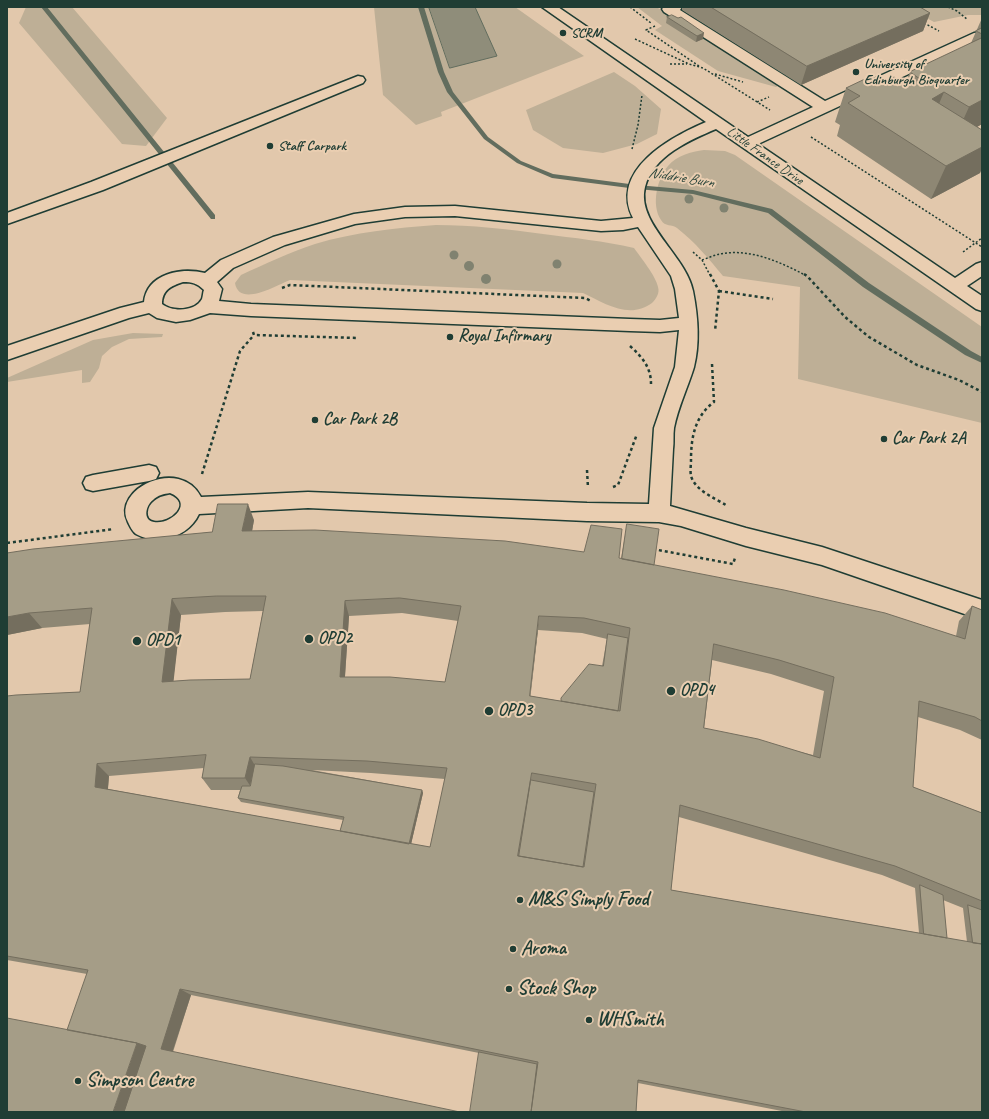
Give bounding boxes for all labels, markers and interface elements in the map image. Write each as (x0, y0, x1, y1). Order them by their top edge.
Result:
place label: SCRM (571, 25, 602, 41)
marker: SCRM (558, 28, 568, 38)
place label: University of Edinburgh Bioquarter (864, 56, 969, 88)
marker: University of Edinburgh Bioquarter (851, 67, 861, 77)
street label: Little France Drive (723, 123, 807, 189)
place label: Staff Carpark (278, 138, 346, 154)
marker: Staff Carpark (265, 141, 275, 151)
water label: Niddrie Burn (647, 164, 715, 192)
place label: Royal Infirmary (458, 327, 551, 347)
marker: Royal Infirmary (445, 332, 455, 342)
place label: Car Park 2B (323, 410, 397, 430)
marker: Car Park 2B (310, 415, 320, 425)
place label: Car Park 2A (892, 429, 966, 449)
marker: Car Park 2A (879, 434, 889, 444)
place label: OPD2 (318, 629, 352, 649)
place label: OPD1 (146, 631, 180, 651)
marker: OPD2 (303, 633, 315, 645)
marker: OPD1 (131, 635, 143, 647)
place label: OPD4 (680, 681, 714, 701)
marker: OPD4 (665, 685, 677, 697)
place label: OPD3 (498, 701, 532, 721)
marker: OPD3 (483, 705, 495, 717)
place label: M&S Simply Food (528, 888, 648, 912)
marker: M&S Simply Food (515, 895, 525, 905)
place label: Aroma (521, 937, 566, 961)
marker: Aroma (508, 944, 518, 954)
place label: Stock Shop (517, 977, 595, 1001)
marker: Stock Shop (504, 984, 514, 994)
place label: WHSmith (597, 1008, 664, 1032)
marker: WHSmith (584, 1015, 594, 1025)
place label: Simpson Centre (86, 1069, 193, 1093)
marker: Simpson Centre (73, 1076, 83, 1086)

